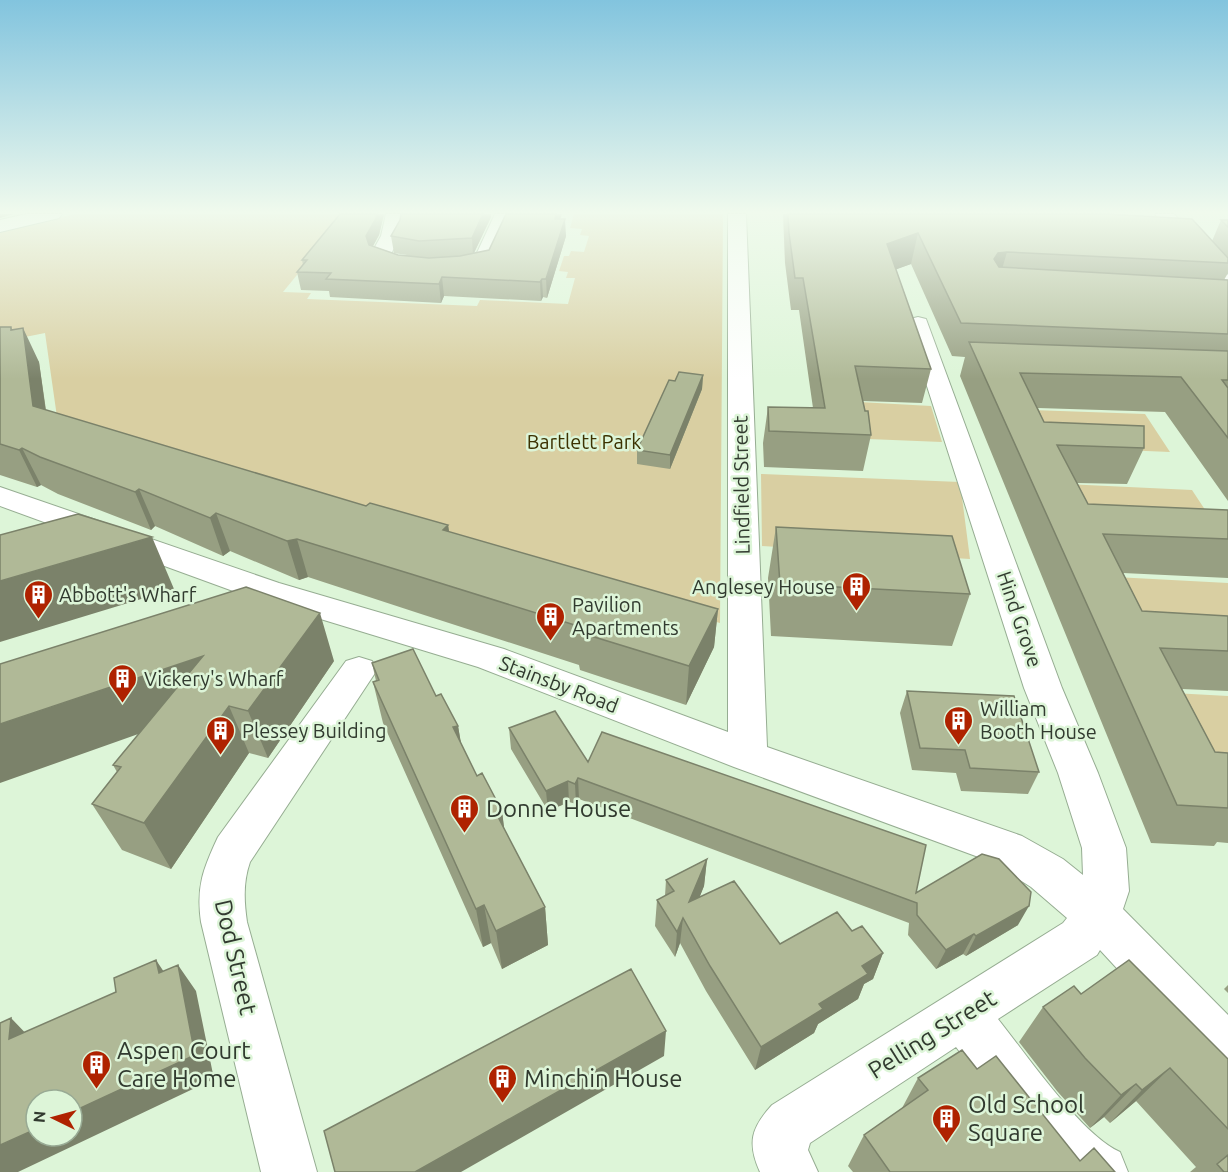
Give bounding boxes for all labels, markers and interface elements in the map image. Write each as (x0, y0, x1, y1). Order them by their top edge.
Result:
street label: Lindfield Street (728, 415, 754, 555)
park label: Bartlett Park (527, 430, 641, 453)
street label: Hind Grove (993, 568, 1047, 670)
building icon: Anglesey House (840, 570, 872, 612)
place label: Anglesey House (692, 575, 835, 598)
building icon: Abbott's Wharf (22, 578, 54, 620)
place label: Abbott's Wharf (59, 583, 197, 606)
place label: Pavilion Apartments (572, 593, 679, 639)
building icon: Pavilion Apartments (535, 600, 567, 642)
street label: Stainsby Road (496, 651, 622, 717)
building icon: Vickery's Wharf (107, 662, 139, 704)
place label: Vickery's Wharf (144, 667, 284, 690)
place label: William Booth House (980, 697, 1097, 743)
building icon: William Booth House (943, 704, 975, 746)
building icon: Plessey Building (205, 714, 237, 756)
place label: Plessey Building (242, 719, 387, 742)
building icon: Donne House (449, 792, 481, 834)
place label: Donne House (486, 795, 631, 822)
street label: Dod Street (210, 897, 263, 1018)
street label: Pelling Street (863, 984, 1001, 1084)
place label: Aspen Court Care Home (117, 1037, 251, 1092)
building icon: Aspen Court Care Home (80, 1048, 112, 1090)
building icon: Minchin House (487, 1062, 519, 1104)
place label: Minchin House (524, 1065, 682, 1092)
north arrow (24, 1088, 84, 1148)
place label: Old School Square (968, 1091, 1084, 1146)
building icon: Old School Square (931, 1102, 963, 1144)
text: N (30, 1110, 49, 1123)

